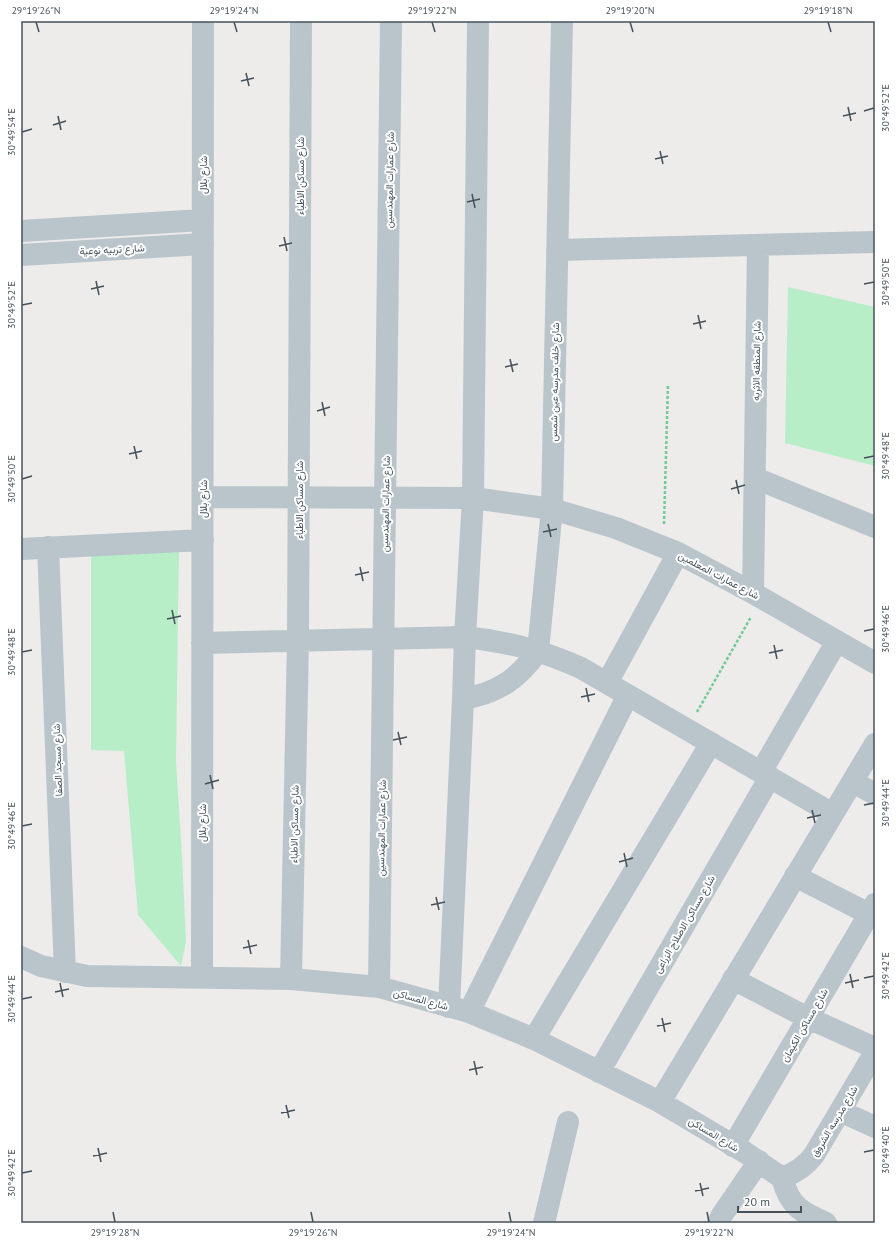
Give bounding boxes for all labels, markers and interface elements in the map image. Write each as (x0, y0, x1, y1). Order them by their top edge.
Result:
text: 29°19'26"N (11, 4, 61, 17)
text: 29°19'24"N (209, 4, 259, 17)
text: 29°19'22"N (407, 4, 457, 17)
text: 29°19'20"N (605, 4, 655, 17)
text: 29°19'18"N (803, 4, 853, 17)
text: 30°49'52"E (879, 84, 892, 132)
text: 30°49'54"E (5, 108, 18, 156)
street label: شارع عمارات المهندسين (382, 132, 397, 228)
street label: شارع مساكن الاطباء (294, 137, 307, 215)
street label: شارع بلال (197, 156, 210, 194)
street label: شارع تربيه نوعية (79, 241, 145, 258)
text: 30°49'50"E (879, 258, 892, 306)
text: 30°49'52"E (5, 281, 18, 329)
street label: شارع المنطقه الاثريه (749, 321, 764, 401)
street label: شارع خلف مدرسه عين شمس (547, 322, 562, 441)
text: 30°49'48"E (879, 432, 892, 480)
text: 30°49'50"E (5, 455, 18, 503)
street label: شارع عمارات المهندسين (378, 456, 393, 552)
street label: شارع مساكن الاطباء (293, 461, 306, 539)
street label: شارع بلال (197, 480, 210, 518)
street label: شارع عمارات المعلمين (676, 549, 761, 602)
text: 30°49'46"E (879, 605, 892, 653)
text: 30°49'48"E (5, 628, 18, 676)
street label: شارع مسجد الصفا (50, 723, 65, 797)
text: 30°49'44"E (879, 779, 892, 827)
street label: شارع عمارات المهندسين (374, 780, 389, 876)
street label: شارع مساكن الاطباء (287, 785, 302, 863)
text: 30°49'46"E (5, 802, 18, 850)
street label: شارع بلال (196, 804, 209, 842)
street label: شارع مساكن الاصلاح الزراعى (651, 873, 718, 976)
text: 30°49'42"E (879, 952, 892, 1000)
text: 30°49'44"E (5, 975, 18, 1023)
street label: شارع المساكن (392, 986, 450, 1013)
street label: شارع مساكن الكيمان (778, 986, 831, 1064)
street label: شارع مدرسه الشروق (808, 1083, 861, 1159)
street label: شارع المساكن (686, 1114, 741, 1155)
text: 30°49'40"E (879, 1126, 892, 1174)
text: 30°49'42"E (5, 1149, 18, 1197)
scale bar (738, 1188, 801, 1214)
text: 20 m (744, 1194, 770, 1209)
text: 29°19'28"N (90, 1226, 140, 1239)
text: 29°19'26"N (288, 1226, 338, 1239)
text: 29°19'24"N (486, 1226, 536, 1239)
text: 29°19'22"N (684, 1226, 734, 1239)

